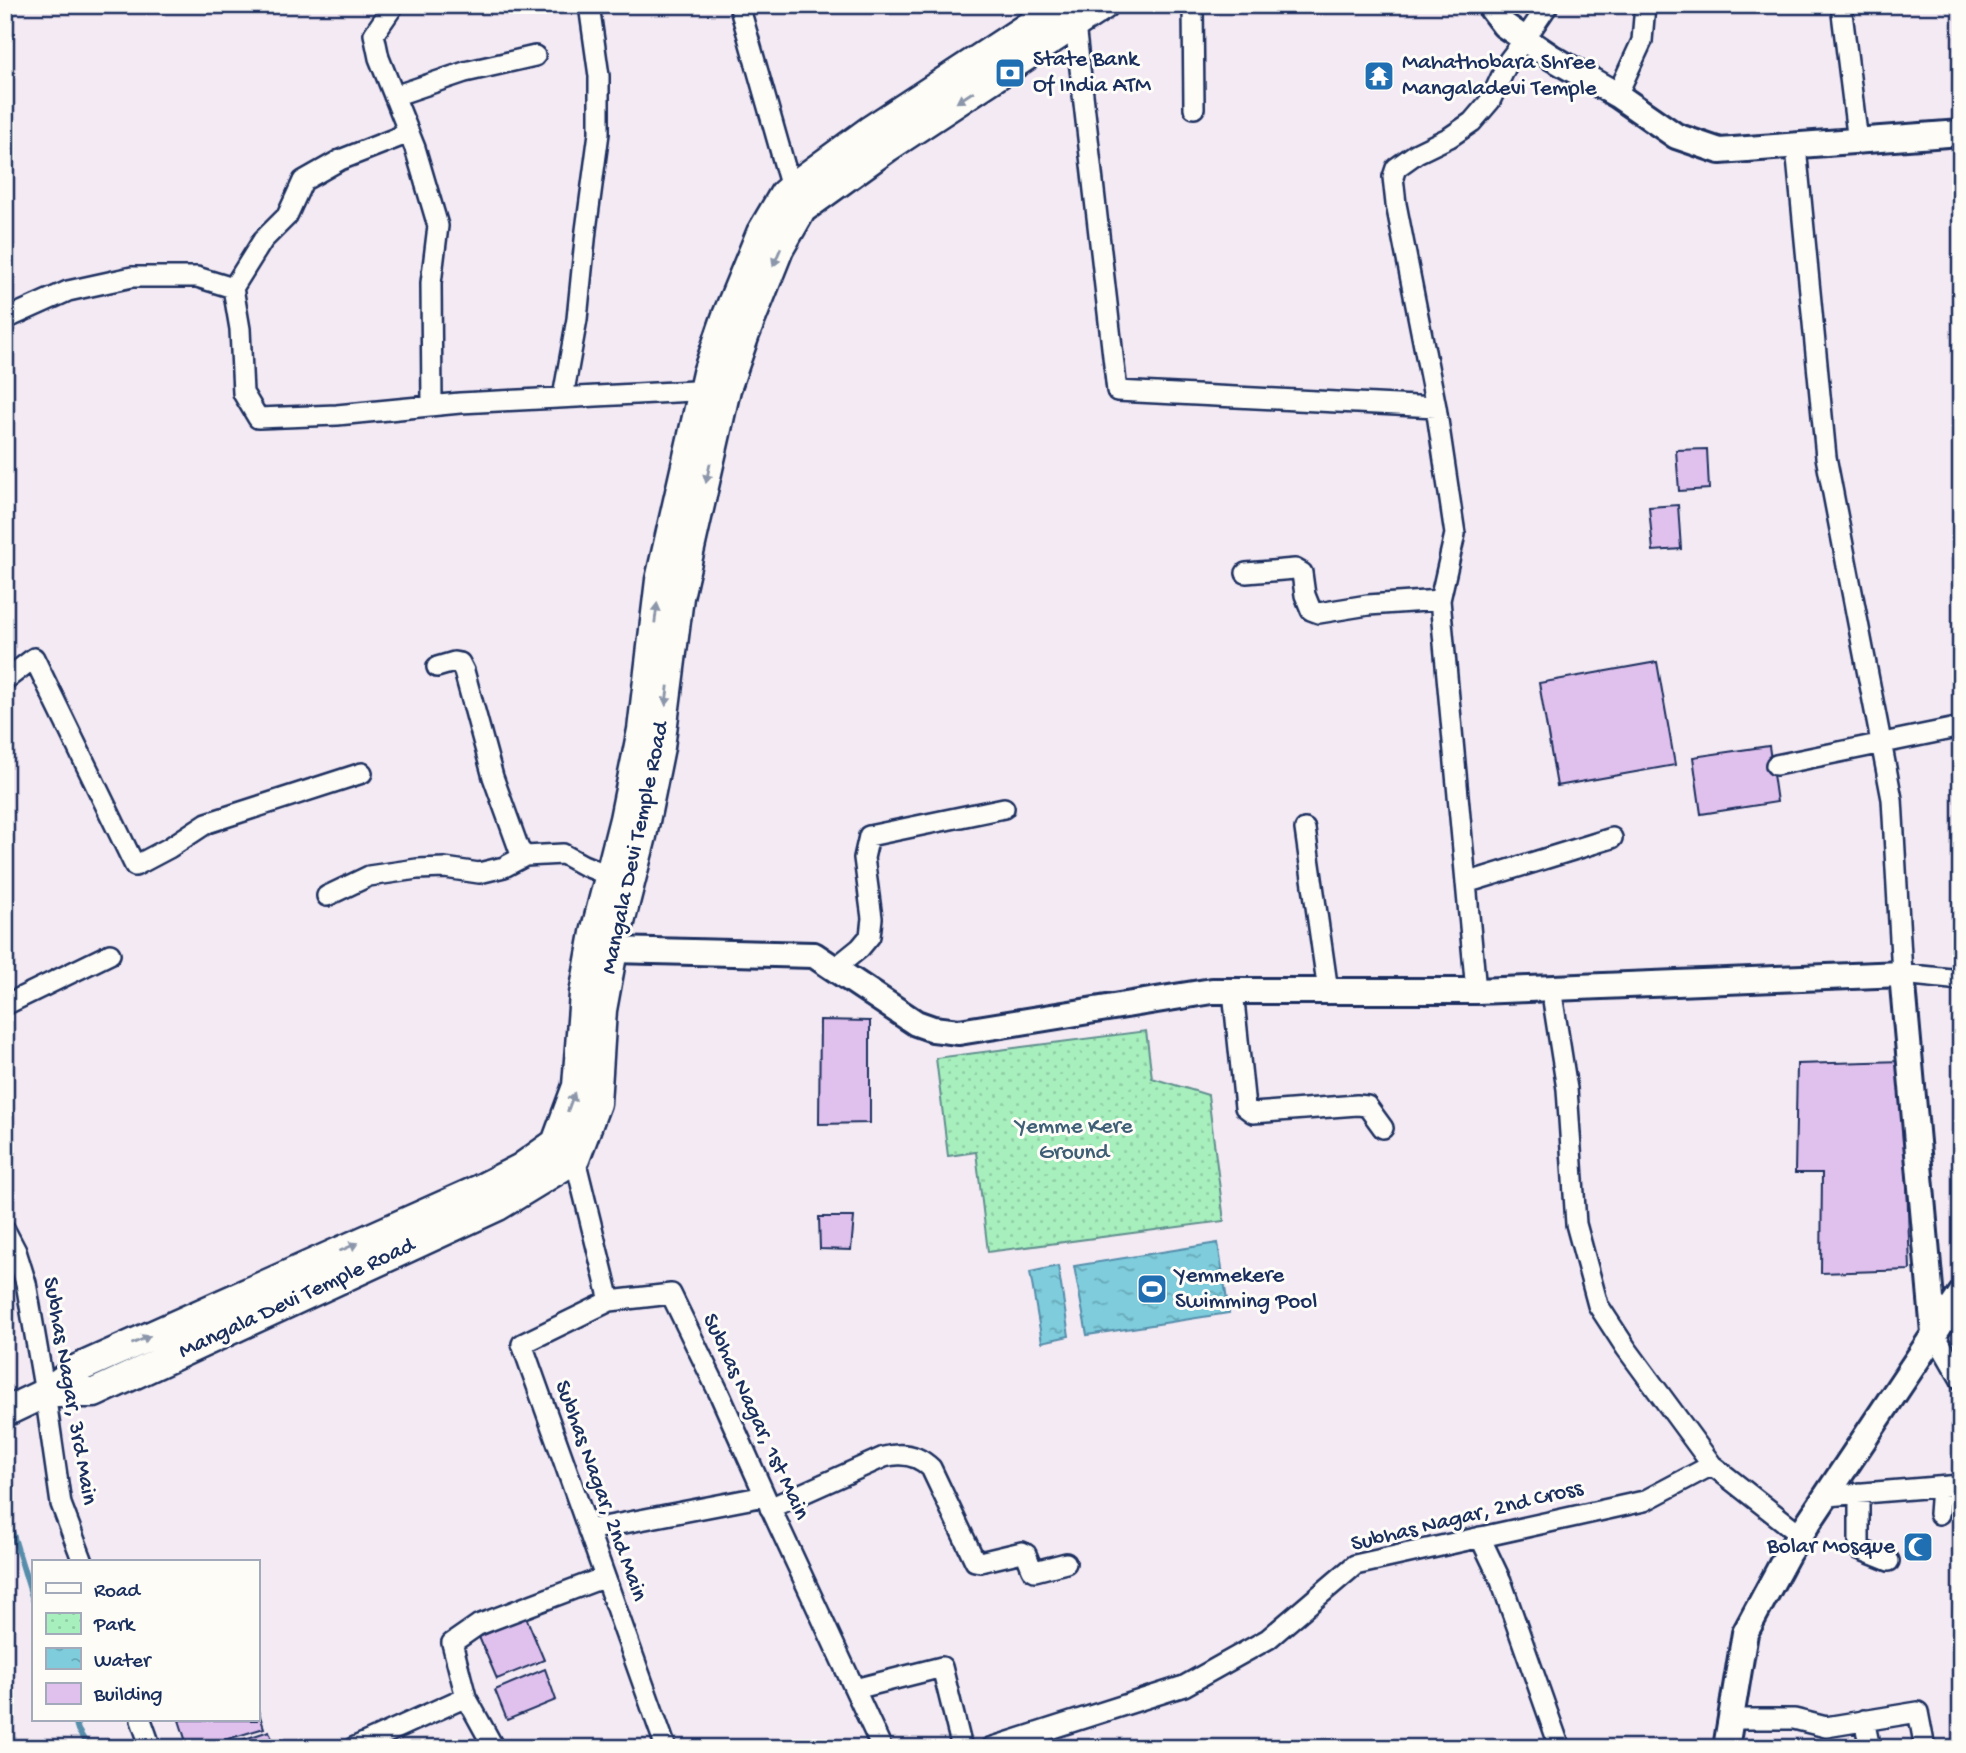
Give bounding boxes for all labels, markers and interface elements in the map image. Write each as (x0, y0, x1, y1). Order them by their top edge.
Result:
place label: State Bank Of India ATM (1033, 47, 1152, 100)
place label: Mahathobara Shree Mangaladevi Temple (1402, 50, 1598, 103)
bank icon: State Bank Of India ATM (993, 56, 1027, 90)
temple icon: Mahathobara Shree Mangaladevi Temple (1362, 59, 1396, 93)
one-way arrow (956, 90, 974, 104)
one-way arrow (771, 247, 782, 268)
one-way arrow (702, 462, 713, 484)
one-way arrow (651, 602, 662, 624)
one-way arrow (661, 685, 672, 707)
street label: Mangala Devi Temple Road (596, 718, 676, 977)
one-way arrow (566, 1091, 577, 1112)
park label: Yemme Kere Ground (1013, 1114, 1134, 1167)
street label: Mangala Devi Temple Road (175, 1232, 421, 1366)
one-way arrow (339, 1241, 359, 1253)
place label: Yemmekere Swimming Pool (1173, 1263, 1317, 1316)
sports icon: Yemmekere Swimming Pool (1135, 1272, 1169, 1306)
street label: Subhas Nagar, 3rd Main (36, 1275, 102, 1507)
street label: Subhas Nagar, 1st Main (695, 1310, 815, 1524)
one-way arrow (131, 1334, 152, 1345)
street label: Subhas Nagar, 2nd Main (547, 1377, 653, 1605)
street label: Subhas Nagar, 2nd Cross (1348, 1475, 1586, 1559)
mosque icon: Bolar Mosque (1901, 1530, 1935, 1564)
place label: Bolar Mosque (1766, 1534, 1896, 1561)
legend (32, 1560, 259, 1722)
text: Road (94, 1580, 142, 1605)
text: Park (93, 1614, 137, 1639)
text: Water (94, 1650, 152, 1675)
text: Building (93, 1684, 163, 1709)

